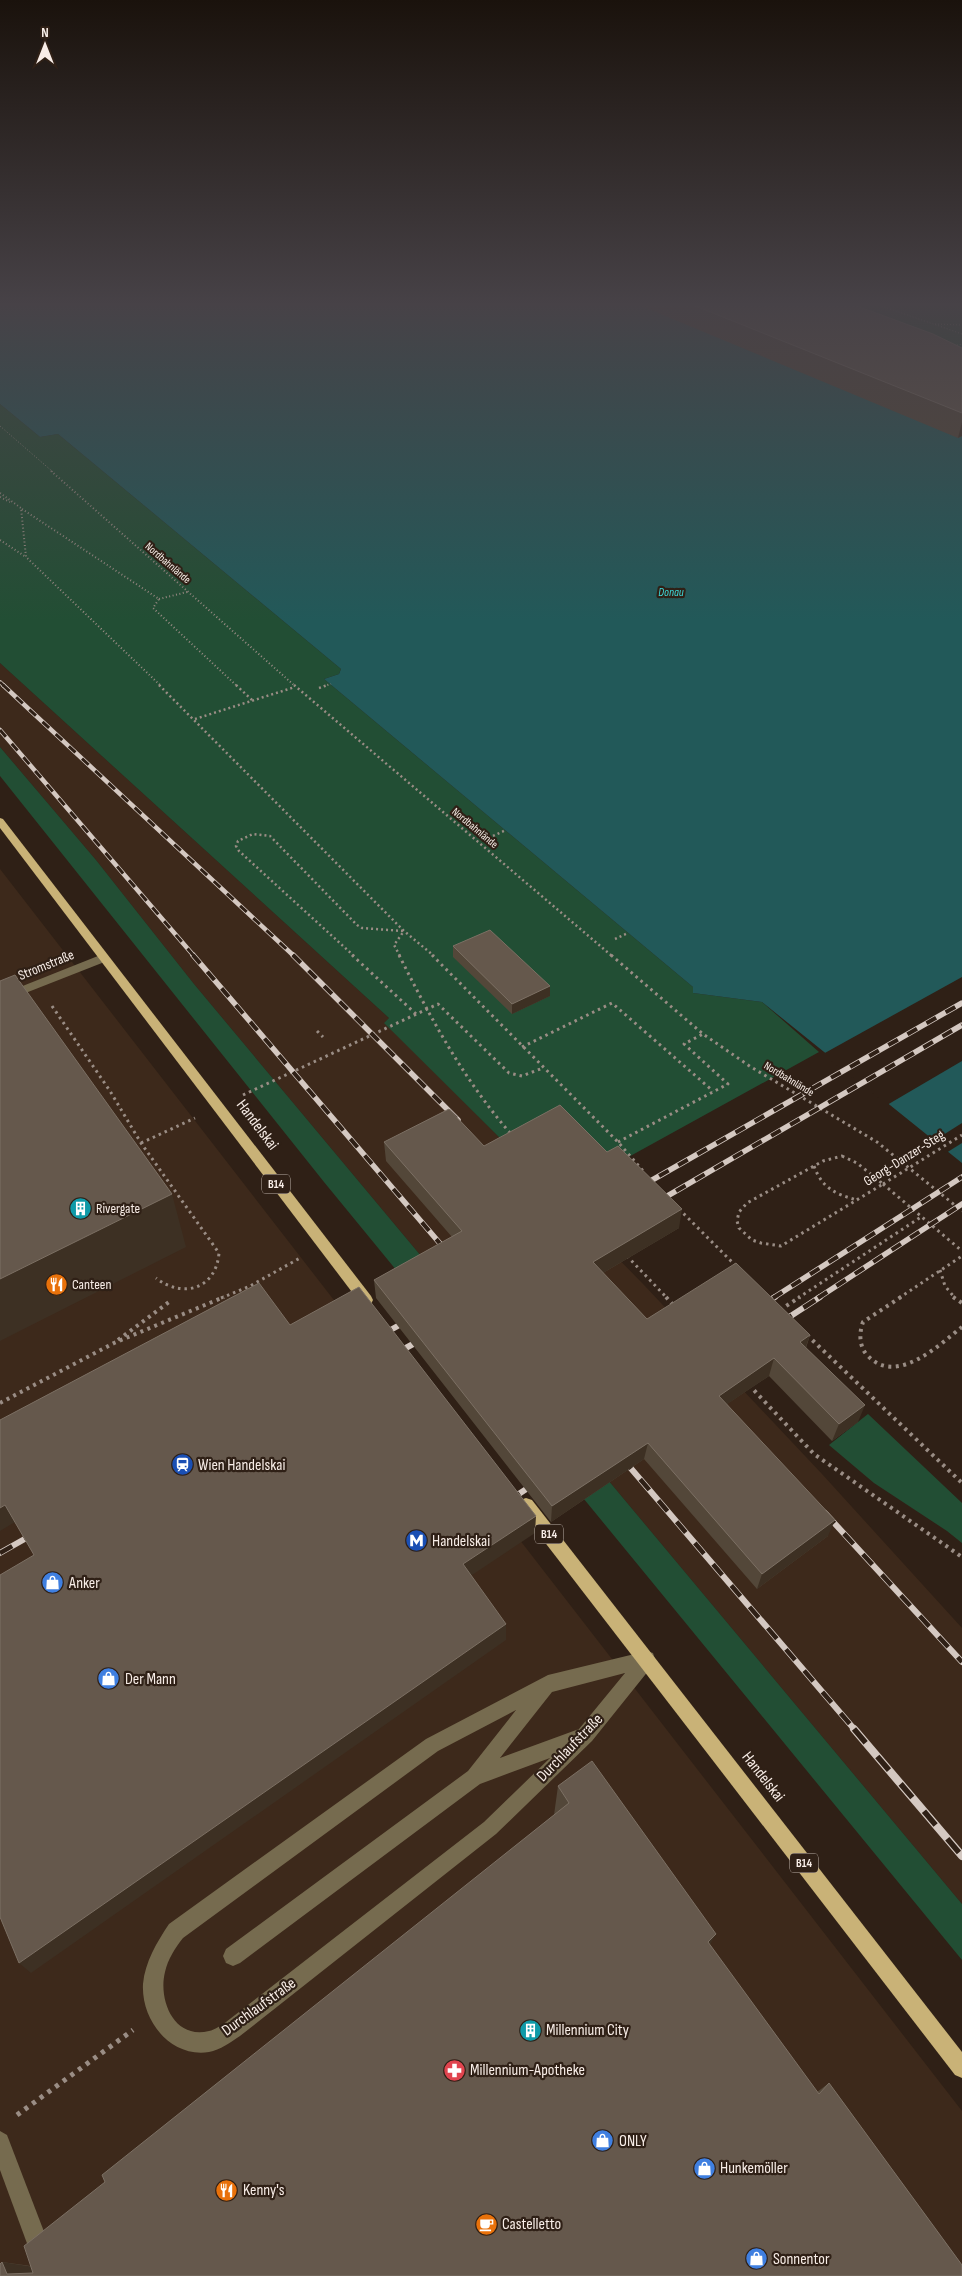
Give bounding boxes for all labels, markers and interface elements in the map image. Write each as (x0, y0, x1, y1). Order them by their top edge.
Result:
north arrow (20, 20, 70, 70)
text: N (41, 24, 49, 41)
street label: Nordbahnlände (143, 540, 193, 586)
water label: Donau (658, 585, 684, 600)
street label: Nordbahnlände (449, 805, 501, 851)
street label: Stromstraße (16, 946, 76, 984)
street label: Nordbahnlände (762, 1059, 816, 1099)
street label: Handelskai (232, 1096, 282, 1154)
street label: Georg-Danzer-Steg (860, 1126, 948, 1190)
road number: B14 (262, 1174, 290, 1194)
building icon: Rivergate (68, 1196, 92, 1220)
place label: Rivergate (96, 1200, 140, 1217)
restaurant icon: Canteen (44, 1272, 68, 1296)
place label: Canteen (72, 1276, 111, 1293)
station icon: Wien Handelskai (170, 1453, 194, 1477)
place label: Wien Handelskai (198, 1456, 285, 1475)
road number: B14 (535, 1525, 563, 1544)
metro station icon: Handelskai (404, 1529, 428, 1553)
place label: Handelskai (432, 1532, 490, 1551)
shop icon: Anker (41, 1571, 65, 1595)
place label: Anker (68, 1574, 100, 1593)
shop icon: Der Mann (97, 1667, 121, 1691)
place label: Der Mann (125, 1670, 176, 1689)
street label: Durchlaufstraße (533, 1710, 607, 1786)
street label: Handelskai (738, 1748, 788, 1806)
road number: B14 (790, 1854, 818, 1872)
street label: Durchlaufstraße (218, 1974, 300, 2040)
building icon: Millennium City (518, 2018, 542, 2042)
place label: Millennium City (546, 2021, 629, 2040)
pharmacy icon: Millennium-Apotheke (442, 2058, 466, 2082)
place label: Millennium-Apotheke (470, 2061, 585, 2080)
shop icon: ONLY (591, 2129, 615, 2153)
place label: ONLY (619, 2132, 647, 2151)
shop icon: Hunkemöller (692, 2156, 716, 2180)
place label: Hunkemöller (720, 2159, 788, 2178)
restaurant icon: Kenny's (215, 2178, 239, 2202)
place label: Kenny's (243, 2181, 285, 2200)
cafe icon: Castelletto (474, 2212, 498, 2236)
place label: Castelletto (502, 2215, 561, 2234)
shop icon: Sonnentor (745, 2247, 769, 2271)
place label: Sonnentor (773, 2250, 830, 2269)

